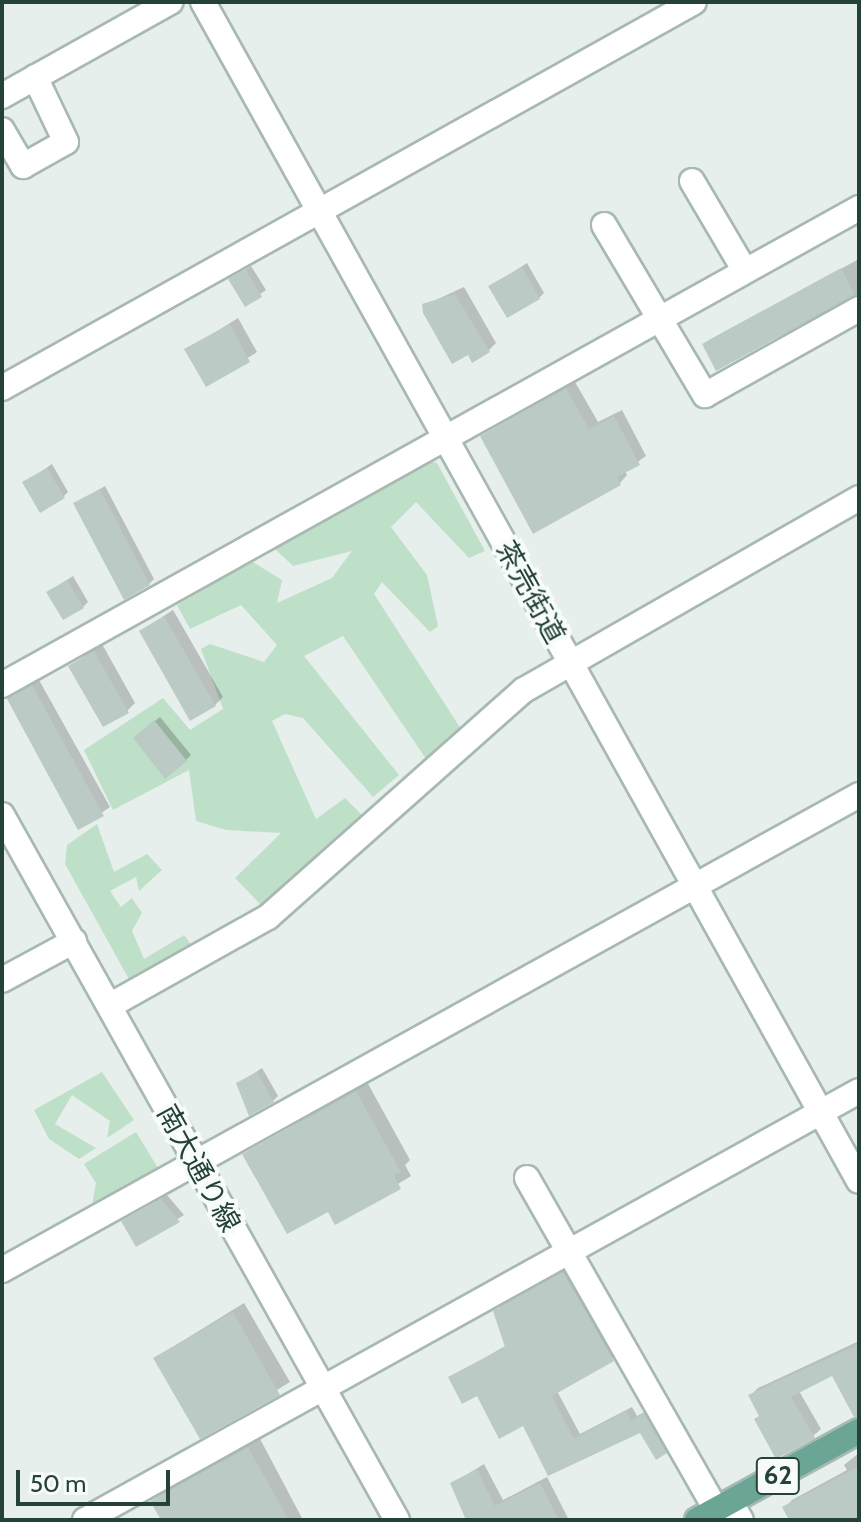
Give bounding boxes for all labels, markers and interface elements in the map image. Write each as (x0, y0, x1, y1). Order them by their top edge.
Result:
street label: 茶売街道 (489, 535, 573, 649)
street label: 南大通り線 (150, 1099, 248, 1237)
scale bar (20, 1454, 174, 1504)
road number: 62 (754, 1454, 802, 1498)
text: 50 m (30, 1469, 86, 1498)

